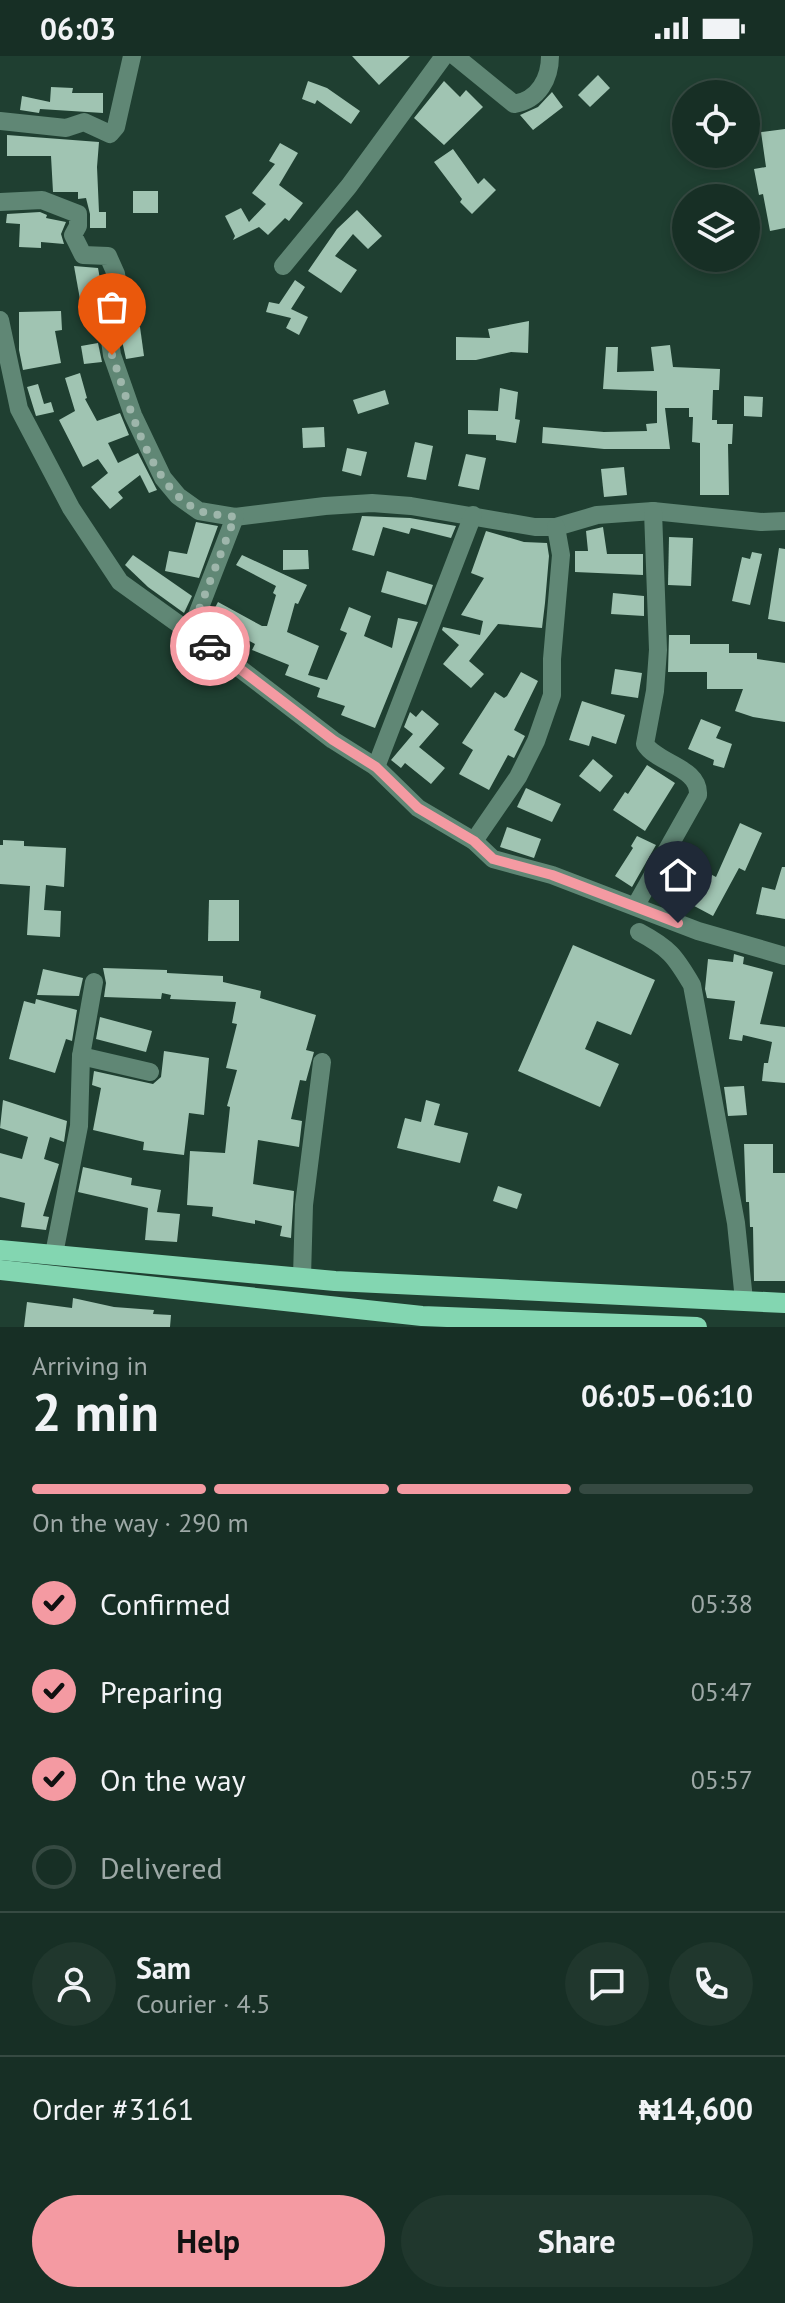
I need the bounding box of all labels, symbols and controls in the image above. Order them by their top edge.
text: 06:03 [40,9,116,48]
map controls [672,80,760,272]
button: locate [672,80,760,168]
button: layers [672,184,760,272]
pin [78,273,146,355]
icon: bag [90,285,134,329]
courier [170,606,250,686]
icon: car [188,624,232,668]
pin [644,841,712,923]
icon: home [656,853,700,897]
text: Arriving in [32,1349,148,1382]
text: 06:05–06:10 [581,1376,753,1415]
text: 2 min [32,1378,159,1445]
text: On the way · 290 m [32,1506,249,1539]
icon: check [32,1581,76,1625]
text: Confirmed [100,1584,231,1623]
text: 05:38 [691,1587,753,1620]
icon: check [32,1669,76,1713]
text: Preparing [100,1672,223,1711]
text: 05:47 [691,1675,753,1708]
icon: check [32,1757,76,1801]
text: On the way [100,1760,246,1799]
text: 05:57 [691,1763,753,1796]
text: Delivered [100,1848,223,1887]
button: person [32,1942,116,2026]
button: chat [565,1942,649,2026]
button: phone [669,1942,753,2026]
text: Sam [136,1948,191,1987]
text: Courier · 4.5 [136,1987,270,2020]
text: Order #3161 [32,2089,194,2128]
text: ₦14,600 [639,2089,753,2128]
button: Help [32,2195,385,2287]
button: Share [401,2195,753,2287]

